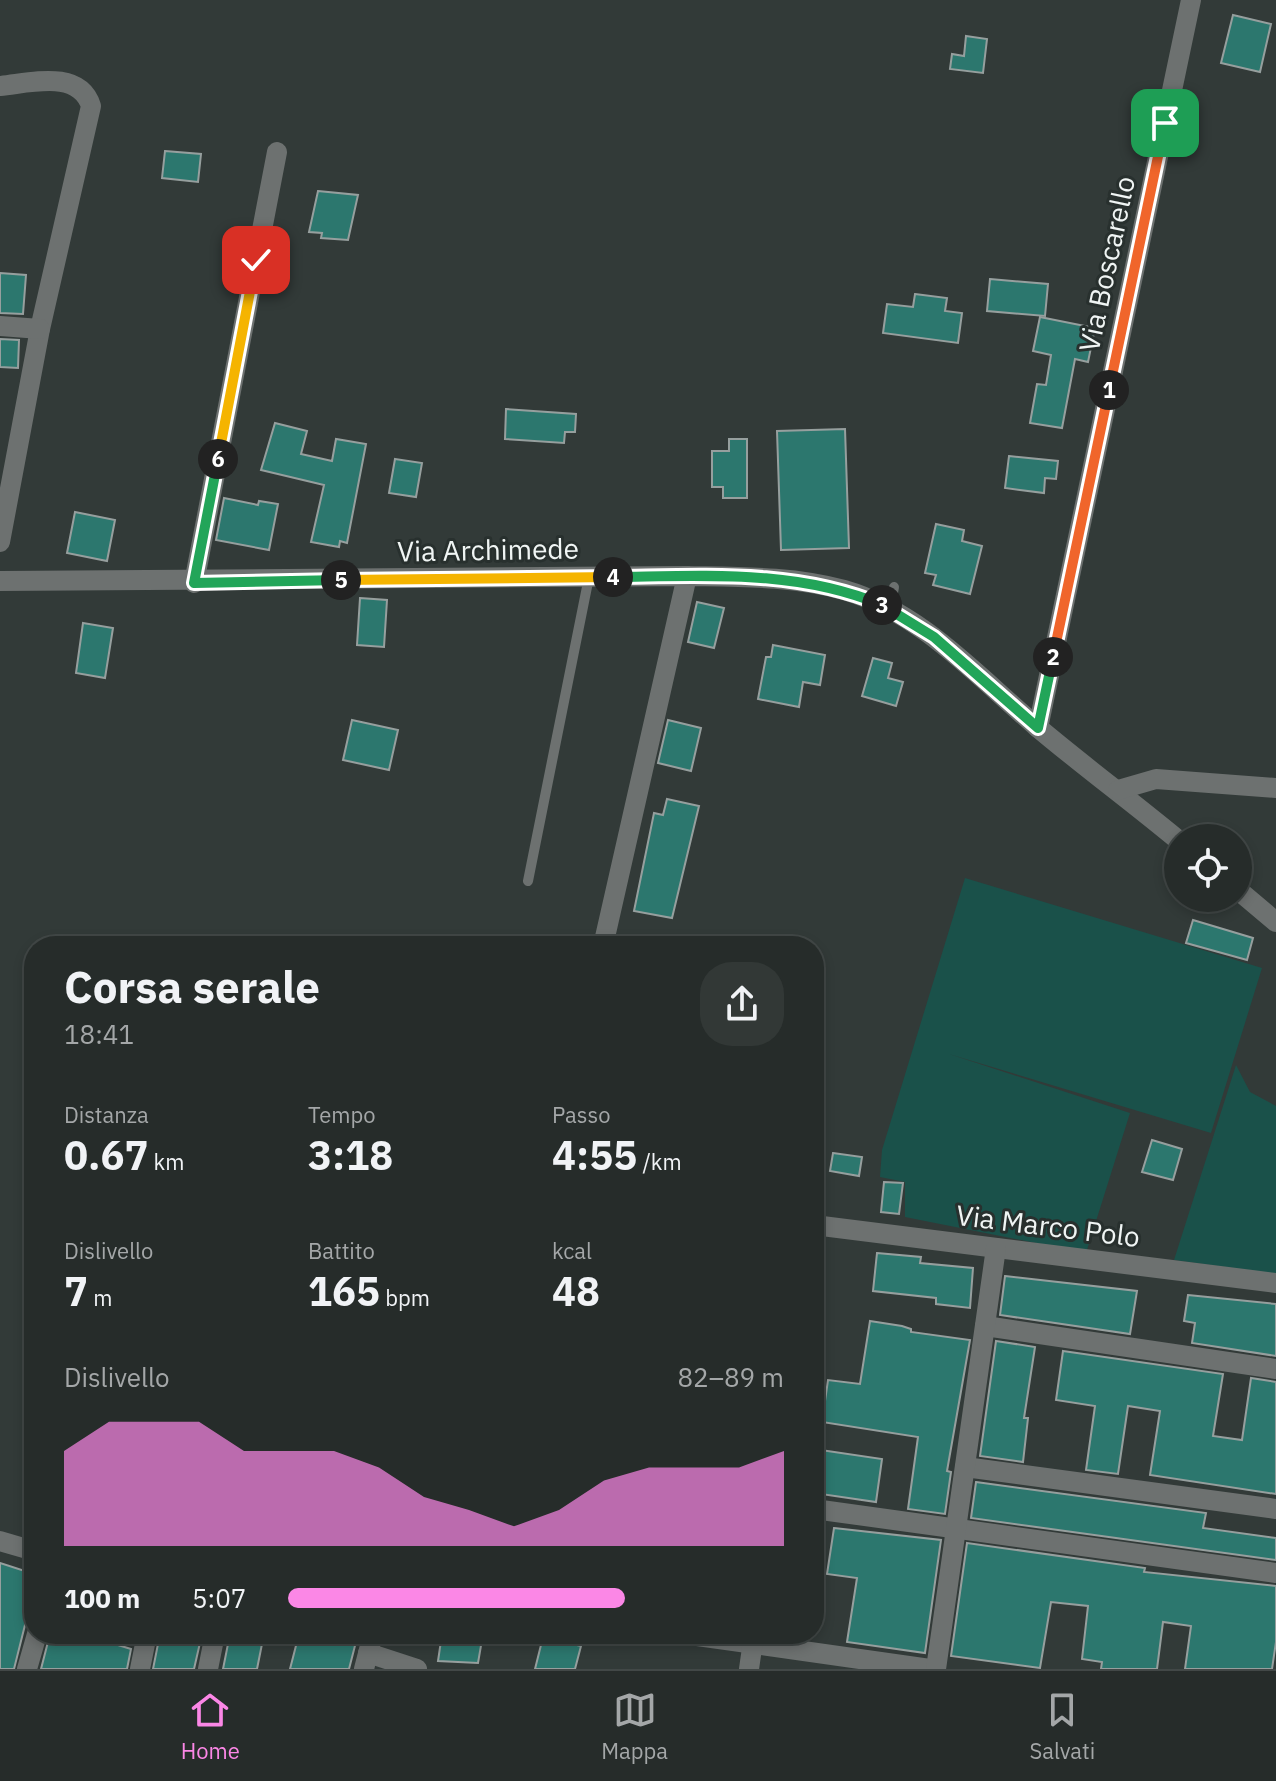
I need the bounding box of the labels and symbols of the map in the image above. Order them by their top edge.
pin [1131,89,1199,157]
street label: Via Boscarello [1070,173,1143,355]
pin [222,226,290,294]
pin: 1 [1089,370,1129,410]
pin: 6 [198,439,238,479]
street label: Via Archimede [397,529,579,570]
pin: 4 [593,557,633,597]
pin: 5 [321,560,361,600]
pin: 3 [862,585,902,625]
pin: 2 [1033,637,1073,677]
street label: Via Marco Polo [954,1196,1142,1255]

